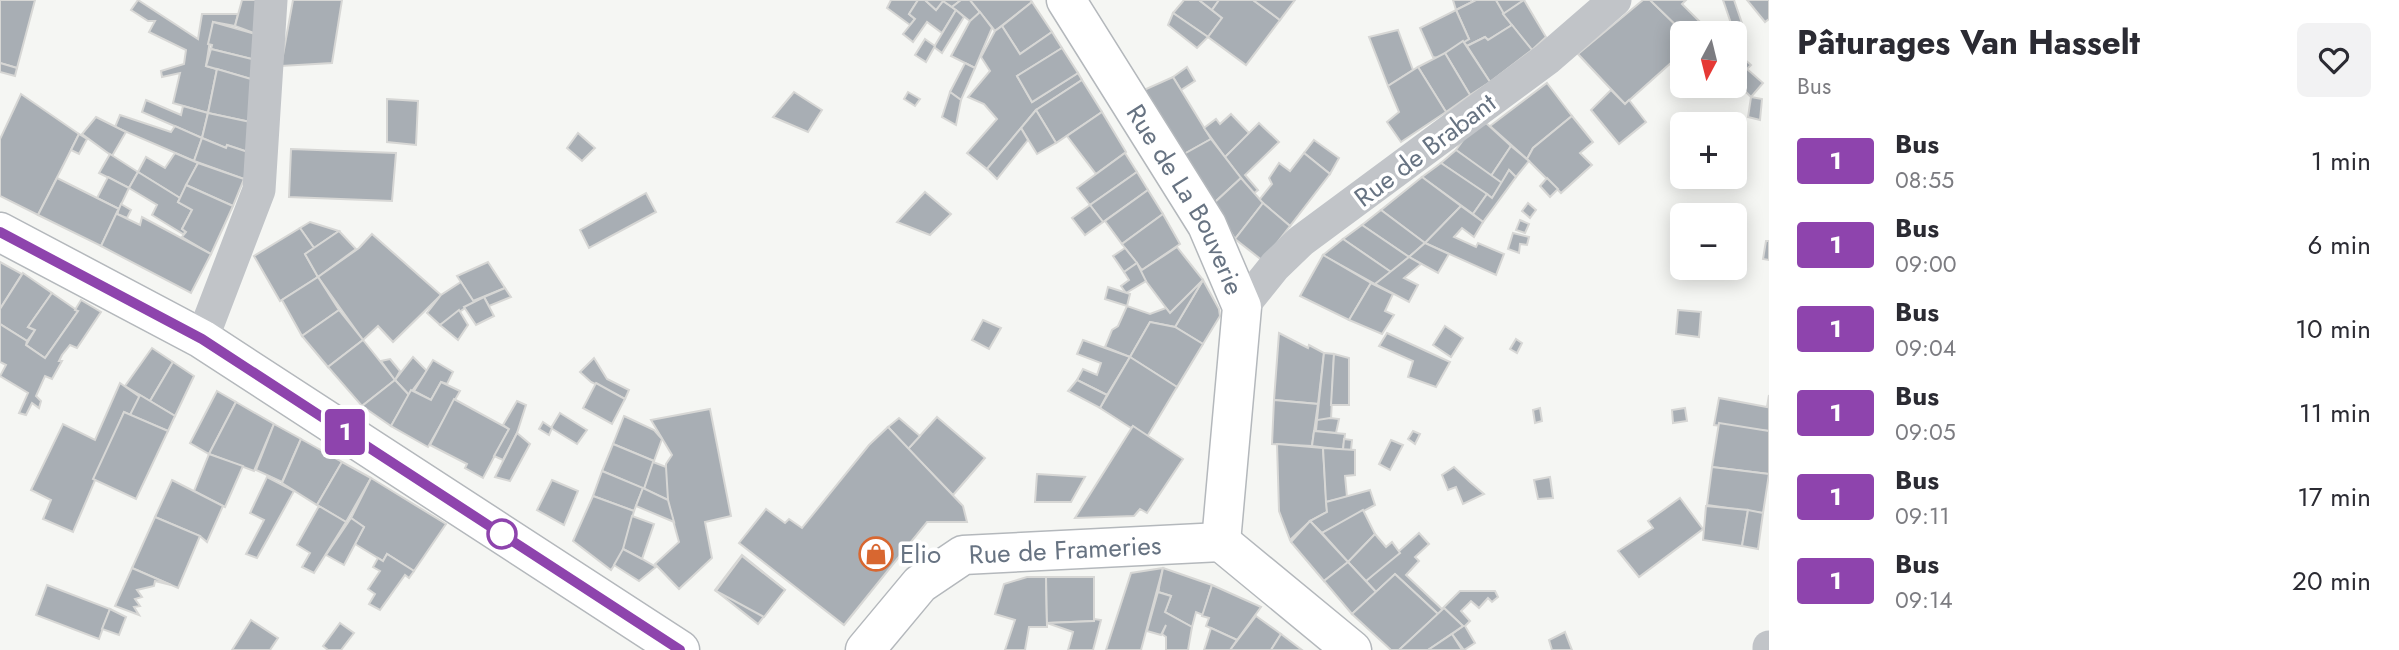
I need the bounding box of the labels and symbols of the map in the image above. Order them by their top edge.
north arrow [1670,21,1746,98]
street label: Rue de Brabant [1346,84,1504,216]
street label: Rue de La Bouverie [1117,97,1254,301]
line badge: 1 [322,409,368,455]
unlabelled marker [487,519,517,549]
street label: Rue de Frameries [968,526,1162,574]
shop icon: Elio [857,535,895,573]
place label: Elio [900,535,941,573]

